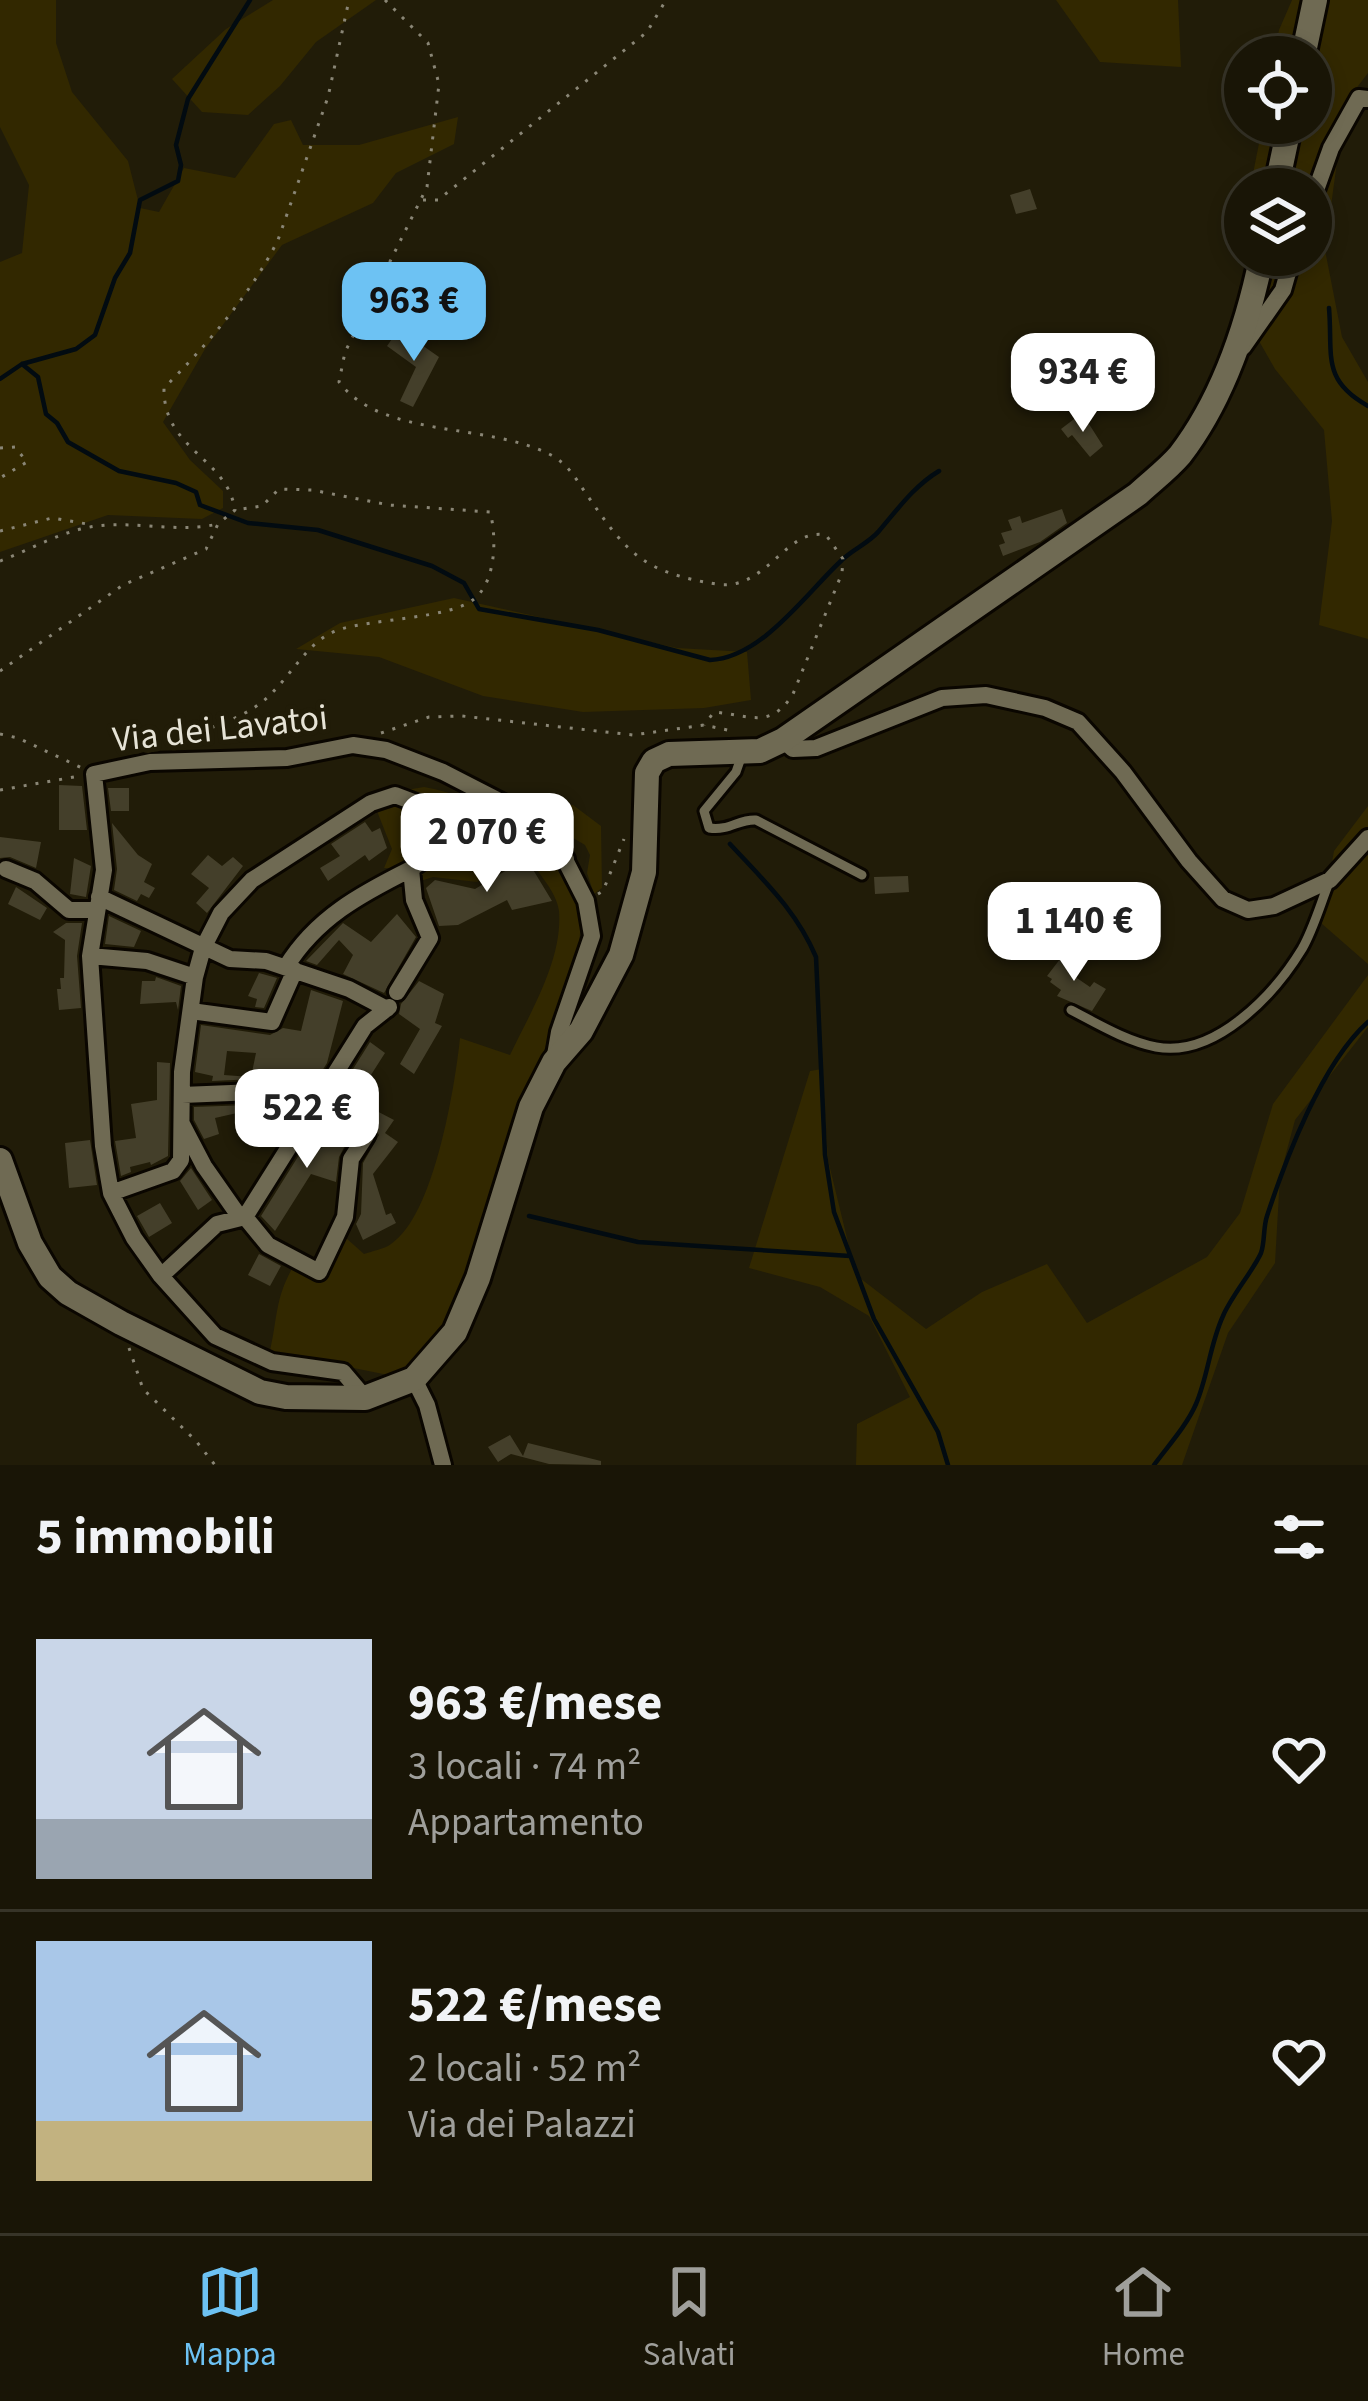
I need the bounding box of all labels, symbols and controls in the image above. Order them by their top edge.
map controls [1224,36,1332,276]
button: locate [1224,36,1332,144]
button: layers [1224,168,1332,276]
pin: 963 € [330,262,498,364]
text: 963 € [369,273,459,329]
pin: 934 € [999,333,1167,435]
text: 934 € [1038,344,1128,400]
street label: Via dei Lavatoi [110,692,330,765]
pin: 2 070 € [376,793,598,895]
text: 2 070 € [428,804,546,860]
pin: 1 140 € [963,882,1185,984]
text: 1 140 € [1015,893,1133,949]
pin: 522 € [223,1069,391,1171]
text: 522 € [262,1080,352,1136]
text: 5 immobili [36,1501,275,1573]
icon: filters [1266,1504,1332,1570]
text: 963 €/mese [408,1667,662,1739]
icon: home [132,1687,276,1831]
icon: heart [1266,1726,1332,1792]
text: 3 locali · 74 m² [408,1739,641,1795]
text: Appartamento [408,1795,644,1851]
text: 522 €/mese [408,1969,662,2041]
icon: home [132,1989,276,2133]
icon: heart [1266,2028,1332,2094]
text: 2 locali · 52 m² [408,2041,641,2097]
text: Via dei Palazzi [408,2097,636,2153]
tab: Mappa [183,2259,277,2378]
tab: Salvati [643,2259,736,2378]
tab: Home [1102,2259,1185,2378]

